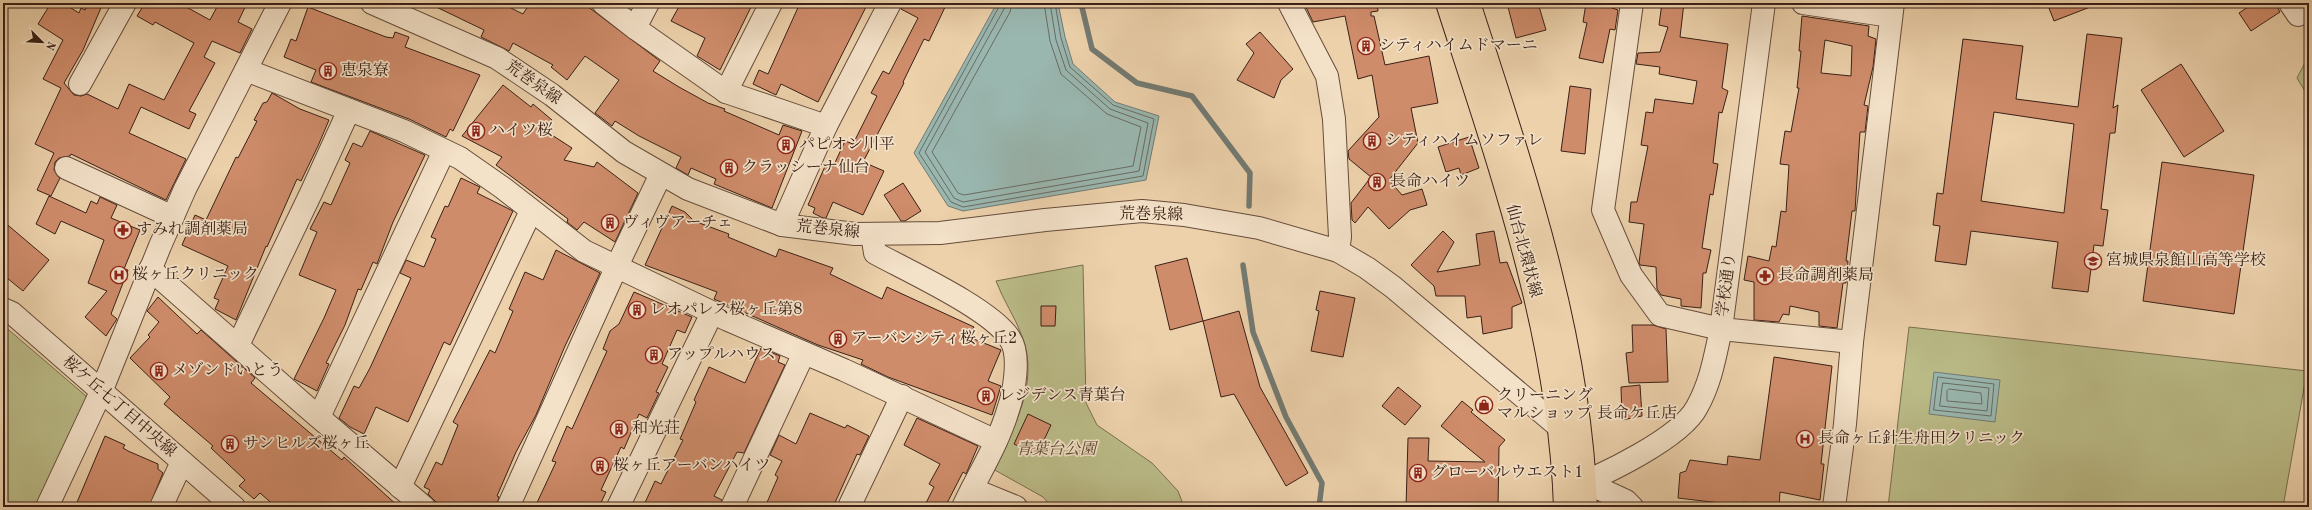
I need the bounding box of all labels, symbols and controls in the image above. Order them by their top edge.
north arrow [22,22,62,62]
building icon: シティハイムドマーニ [1356,36,1376,56]
place label: シティハイムドマーニ [1379,37,1538,54]
text: N [43,39,56,52]
street label: 荒巻泉線 [502,56,565,108]
building icon: 恵泉寮 [318,61,338,81]
place label: 恵泉寮 [341,61,389,79]
building icon: ハイツ桜 [466,121,486,141]
place label: ハイツ桜 [489,121,553,139]
building icon: シティハイムソファレ [1362,131,1382,151]
place label: シティハイムソファレ [1385,132,1543,149]
building icon: パピオン川平 [776,135,796,155]
place label: パピオン川平 [799,135,895,153]
building icon: クラッシーナ仙台 [719,158,739,178]
place label: クラッシーナ仙台 [742,158,870,176]
building icon: 長命ハイツ [1367,172,1387,192]
place label: 長命ハイツ [1390,172,1470,190]
street label: 仙台北環状線 [1503,202,1545,299]
street label: 荒巻泉線 [1119,204,1183,224]
building icon: ヴィヴアーチェ [600,213,620,233]
place label: ヴィヴアーチェ [623,214,733,231]
street label: 荒巻泉線 [795,217,861,241]
pharmacy icon: すみれ調剤薬局 [113,220,133,240]
place label: すみれ調剤薬局 [136,220,248,238]
school or university icon: 宮城県泉館山高等学校 [2083,251,2103,271]
place label: 宮城県泉館山高等学校 [2106,251,2266,269]
street label: 学校通り [1713,252,1739,318]
hospital icon: 桜ヶ丘クリニック [109,265,129,285]
place label: 桜ヶ丘クリニック [132,265,259,283]
pharmacy icon: 長命調剤薬局 [1755,266,1775,286]
place label: 長命調剤薬局 [1778,266,1874,284]
building icon: レオパレス桜ヶ丘第8 [627,300,647,320]
place label: レオパレス桜ヶ丘第8 [650,300,802,318]
building icon: アーバンシティ桜ヶ丘2 [828,329,848,349]
place label: アーバンシティ桜ヶ丘2 [851,329,1017,347]
building icon: アップルハウス [644,345,664,365]
place label: アップルハウス [667,346,776,363]
street label: 桜ケ丘七丁目中央線 [59,352,180,460]
building icon: メゾンドいとう [149,361,169,381]
place label: メゾンドいとう [172,361,284,379]
building icon: レジデンス青葉台 [976,386,996,406]
place label: レジデンス青葉台 [999,386,1126,404]
place label: クリーニング マルショップ 長命ケ丘店 [1497,387,1677,422]
shop icon: クリーニング マルショップ 長命ケ丘店 [1474,395,1494,415]
building icon: 和光荘 [609,419,629,439]
place label: 和光荘 [632,419,680,437]
hospital icon: 長命ヶ丘針生舟田クリニック [1795,429,1815,449]
place label: 長命ヶ丘針生舟田クリニック [1818,429,2025,447]
building icon: サンヒルズ桜ヶ丘 [220,434,240,454]
place label: サンヒルズ桜ヶ丘 [243,434,370,452]
park label: 青葉台公園 [1016,440,1099,458]
building icon: 桜ヶ丘アーバンハイツ [590,456,610,476]
place label: 桜ヶ丘アーバンハイツ [613,456,771,474]
building icon: グローバルウエスト1 [1408,463,1428,483]
place label: グローバルウエスト1 [1431,464,1583,481]

